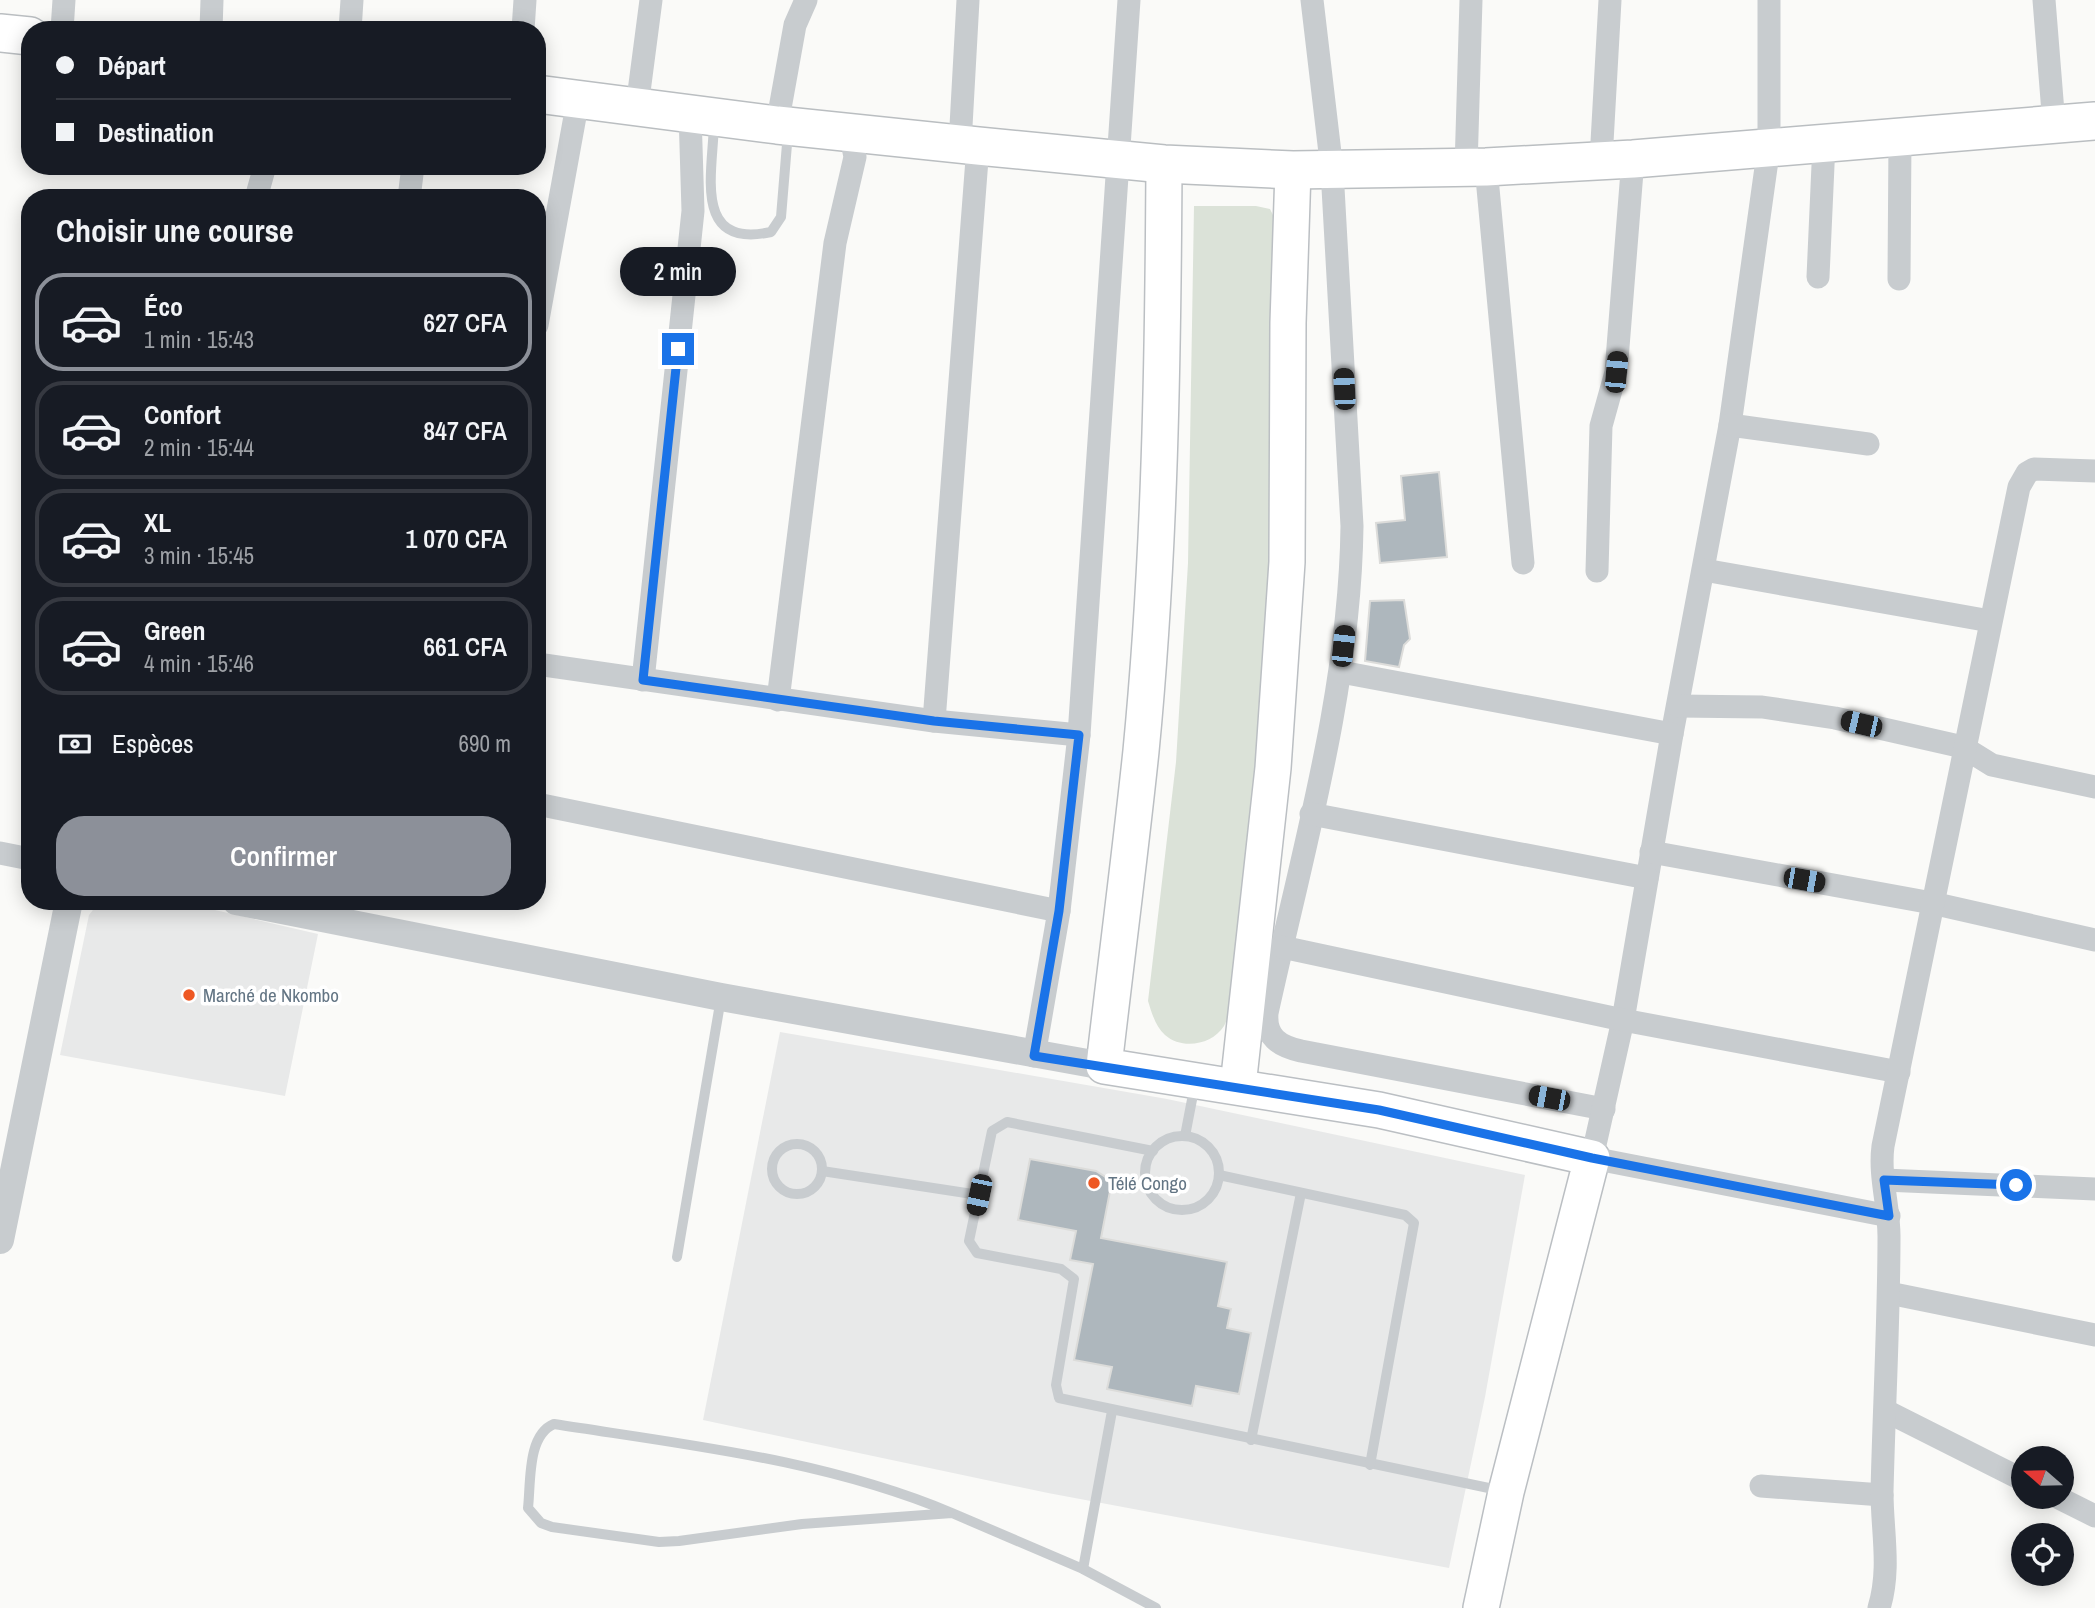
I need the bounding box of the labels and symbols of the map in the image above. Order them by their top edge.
callout: 2 min [620,247,736,296]
route end [662,333,694,365]
car [1604,350,1629,394]
car [1333,367,1356,411]
car [1331,624,1356,668]
car [1839,709,1884,739]
car [1782,866,1827,894]
place label: Marché de Nkombo [203,982,339,1008]
marker: Marché de Nkombo [181,987,197,1003]
car [1527,1084,1572,1112]
route start [2000,1169,2032,1201]
place label: Télé Congo [1108,1170,1187,1196]
car [965,1172,994,1218]
marker: Télé Congo [1086,1175,1102,1191]
north arrow [2011,1446,2074,1508]

